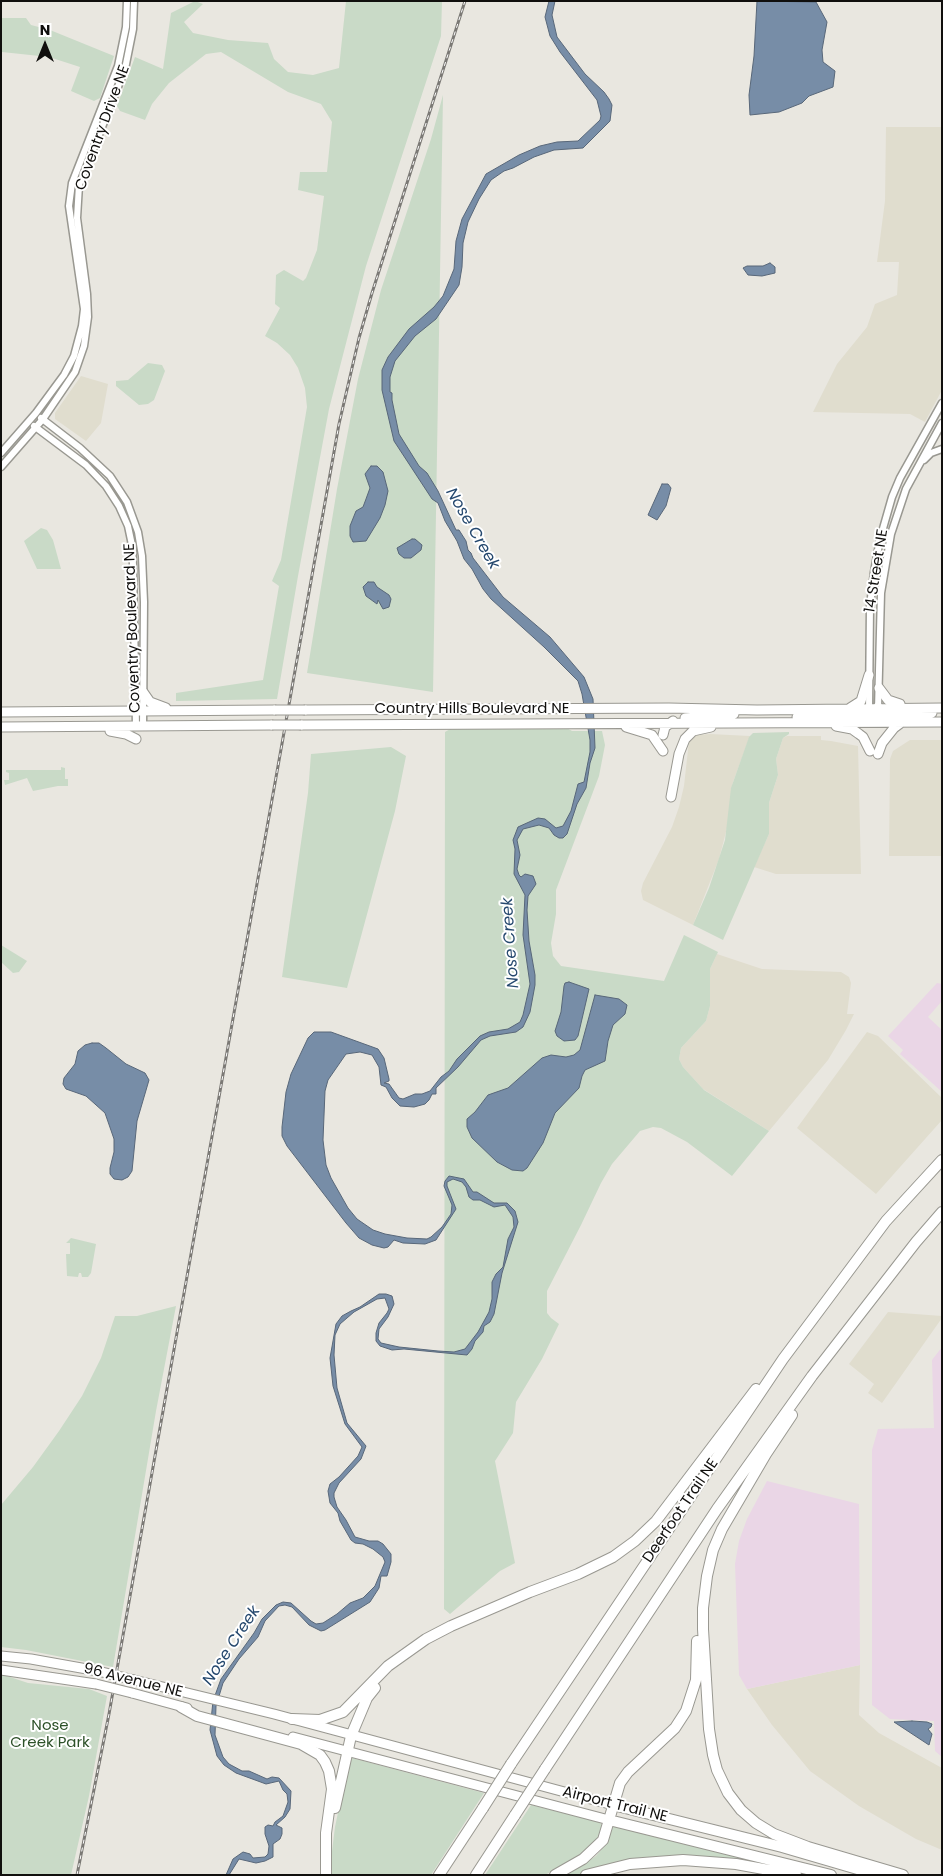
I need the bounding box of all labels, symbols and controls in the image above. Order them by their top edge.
north arrow [20,20,70,70]
text: N [40,20,50,40]
street label: Coventry Drive NE [72,63,134,193]
water label: Nose Creek [441,485,503,573]
street label: 14 Street NE [862,528,892,614]
street label: Coventry Boulevard NE [121,543,145,713]
street label: Country Hills Boulevard NE [374,700,570,718]
water label: Nose Creek [498,897,524,989]
street label: Deerfoot Trail NE [639,1455,723,1567]
water label: Nose Creek [199,1603,265,1689]
street label: 96 Avenue NE [82,1660,184,1702]
park label: Nose Creek Park [10,1717,90,1752]
street label: Airport Trail NE [561,1783,669,1827]

